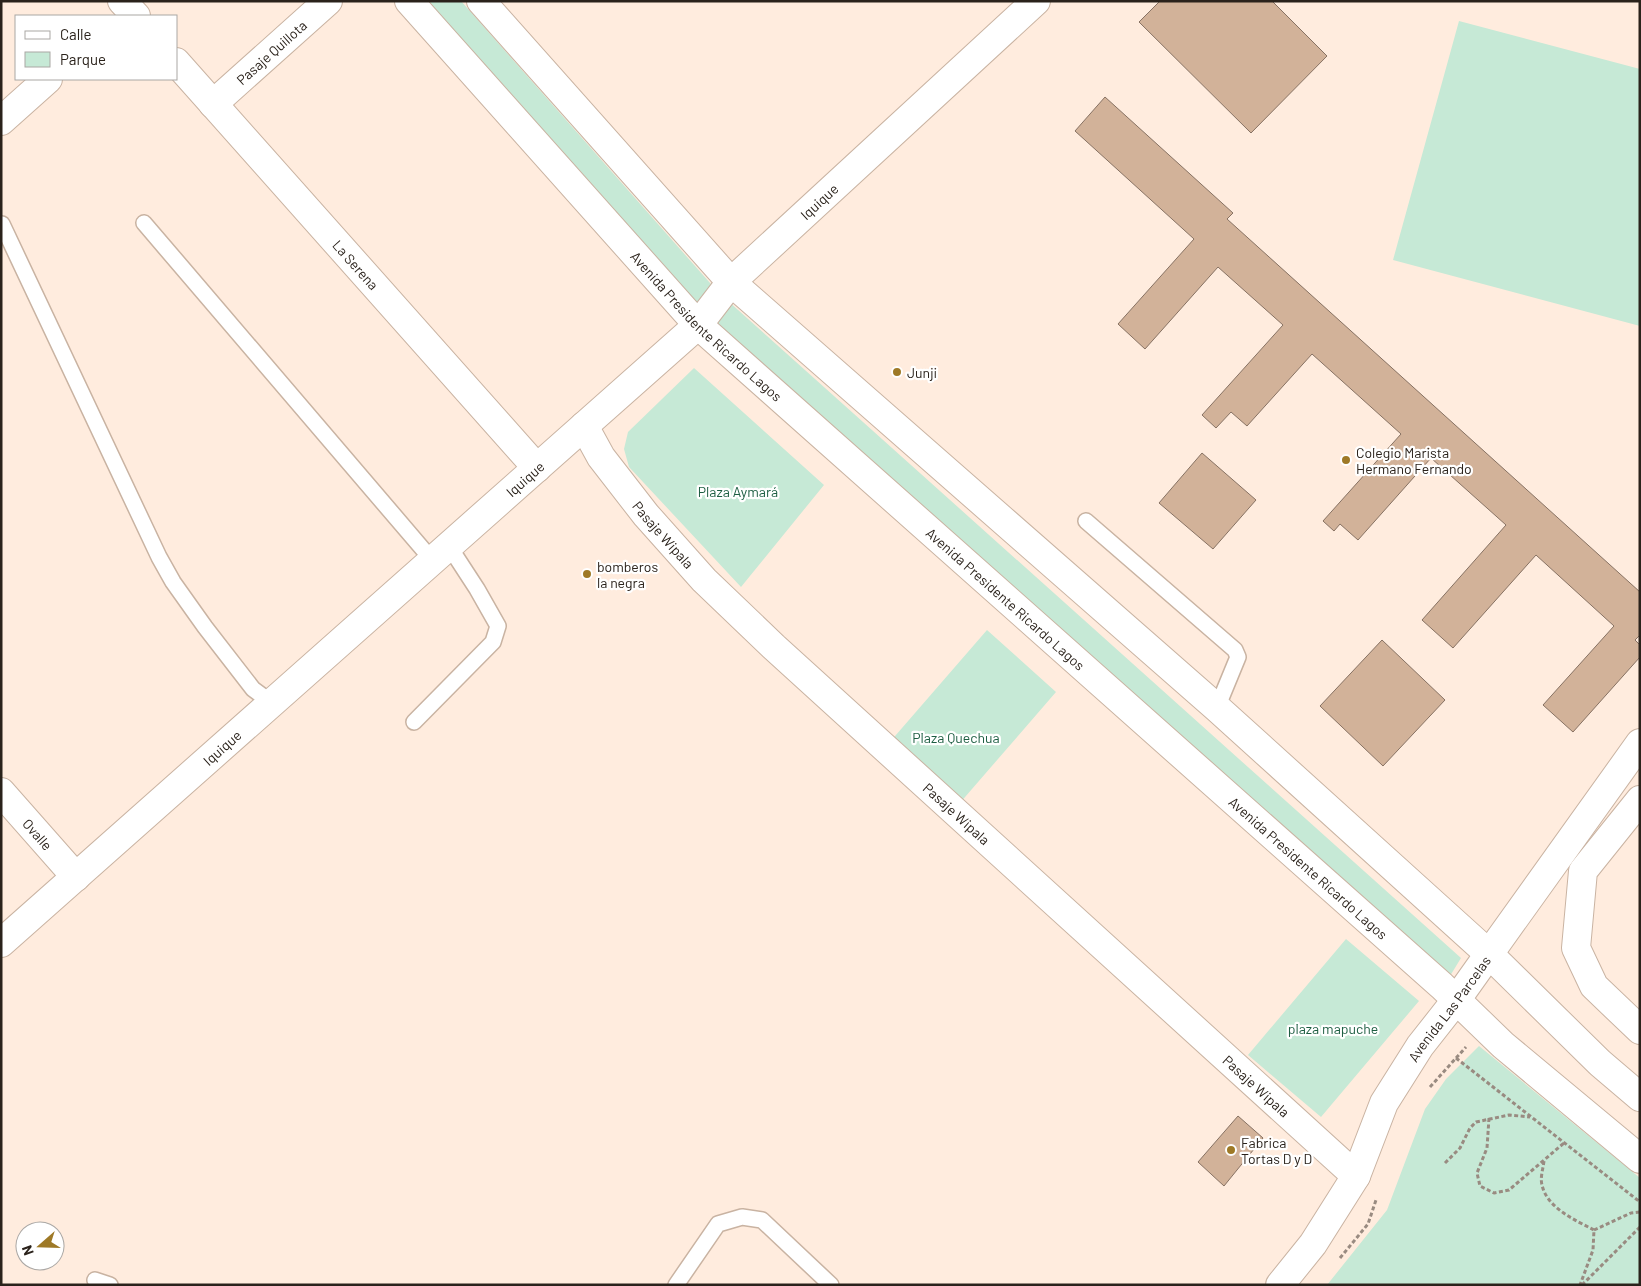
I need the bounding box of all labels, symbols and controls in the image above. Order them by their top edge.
legend [15,15,178,80]
street label: Pasaje Quillota [232,16,310,88]
text: Calle [60,25,92,43]
text: Parque [60,50,106,68]
street label: Iquique [796,180,841,223]
street label: La Serena [330,236,383,293]
street label: Avenida Presidente Ricardo Lagos [628,247,786,405]
place label: Junji [907,364,937,381]
marker: Junji [891,366,903,378]
place label: Colegio Marista Hermano Fernando [1356,444,1472,477]
marker: Colegio Marista Hermano Fernando [1340,454,1352,466]
street label: Iquique [502,457,547,500]
park label: Plaza Aymará [698,483,778,500]
street label: Pasaje Wipala [630,497,698,572]
street label: Avenida Presidente Ricardo Lagos [923,524,1089,674]
place label: bomberos la negra [597,558,658,591]
marker: bomberos la negra [581,568,593,580]
street label: Iquique [199,726,244,769]
park label: Plaza Quechua [912,729,1000,746]
street label: Pasaje Wipala [920,779,994,848]
street label: Avenida Presidente Ricardo Lagos [1226,793,1392,943]
street label: Ovalle [20,815,56,853]
street label: Avenida Las Parcelas [1404,952,1494,1065]
park label: plaza mapuche [1288,1020,1378,1037]
street label: Pasaje Wipala [1220,1051,1294,1120]
place label: Fabrica Tortas D y D [1241,1134,1312,1167]
marker: Fabrica Tortas D y D [1225,1144,1237,1156]
north arrow [15,1221,65,1271]
text: N [18,1243,37,1258]

